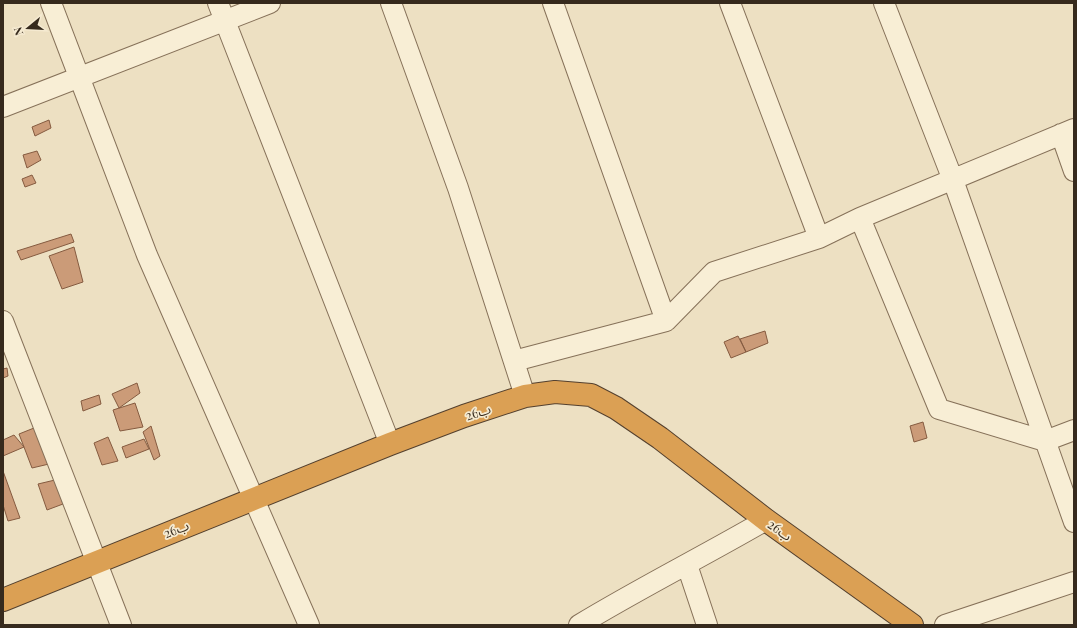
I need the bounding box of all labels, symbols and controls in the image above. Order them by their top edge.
north arrow [8,8,48,48]
text: N [10,25,26,37]
street label: 26ب [463,399,493,424]
street label: 26ب [765,515,796,544]
street label: 26ب [161,516,191,542]

